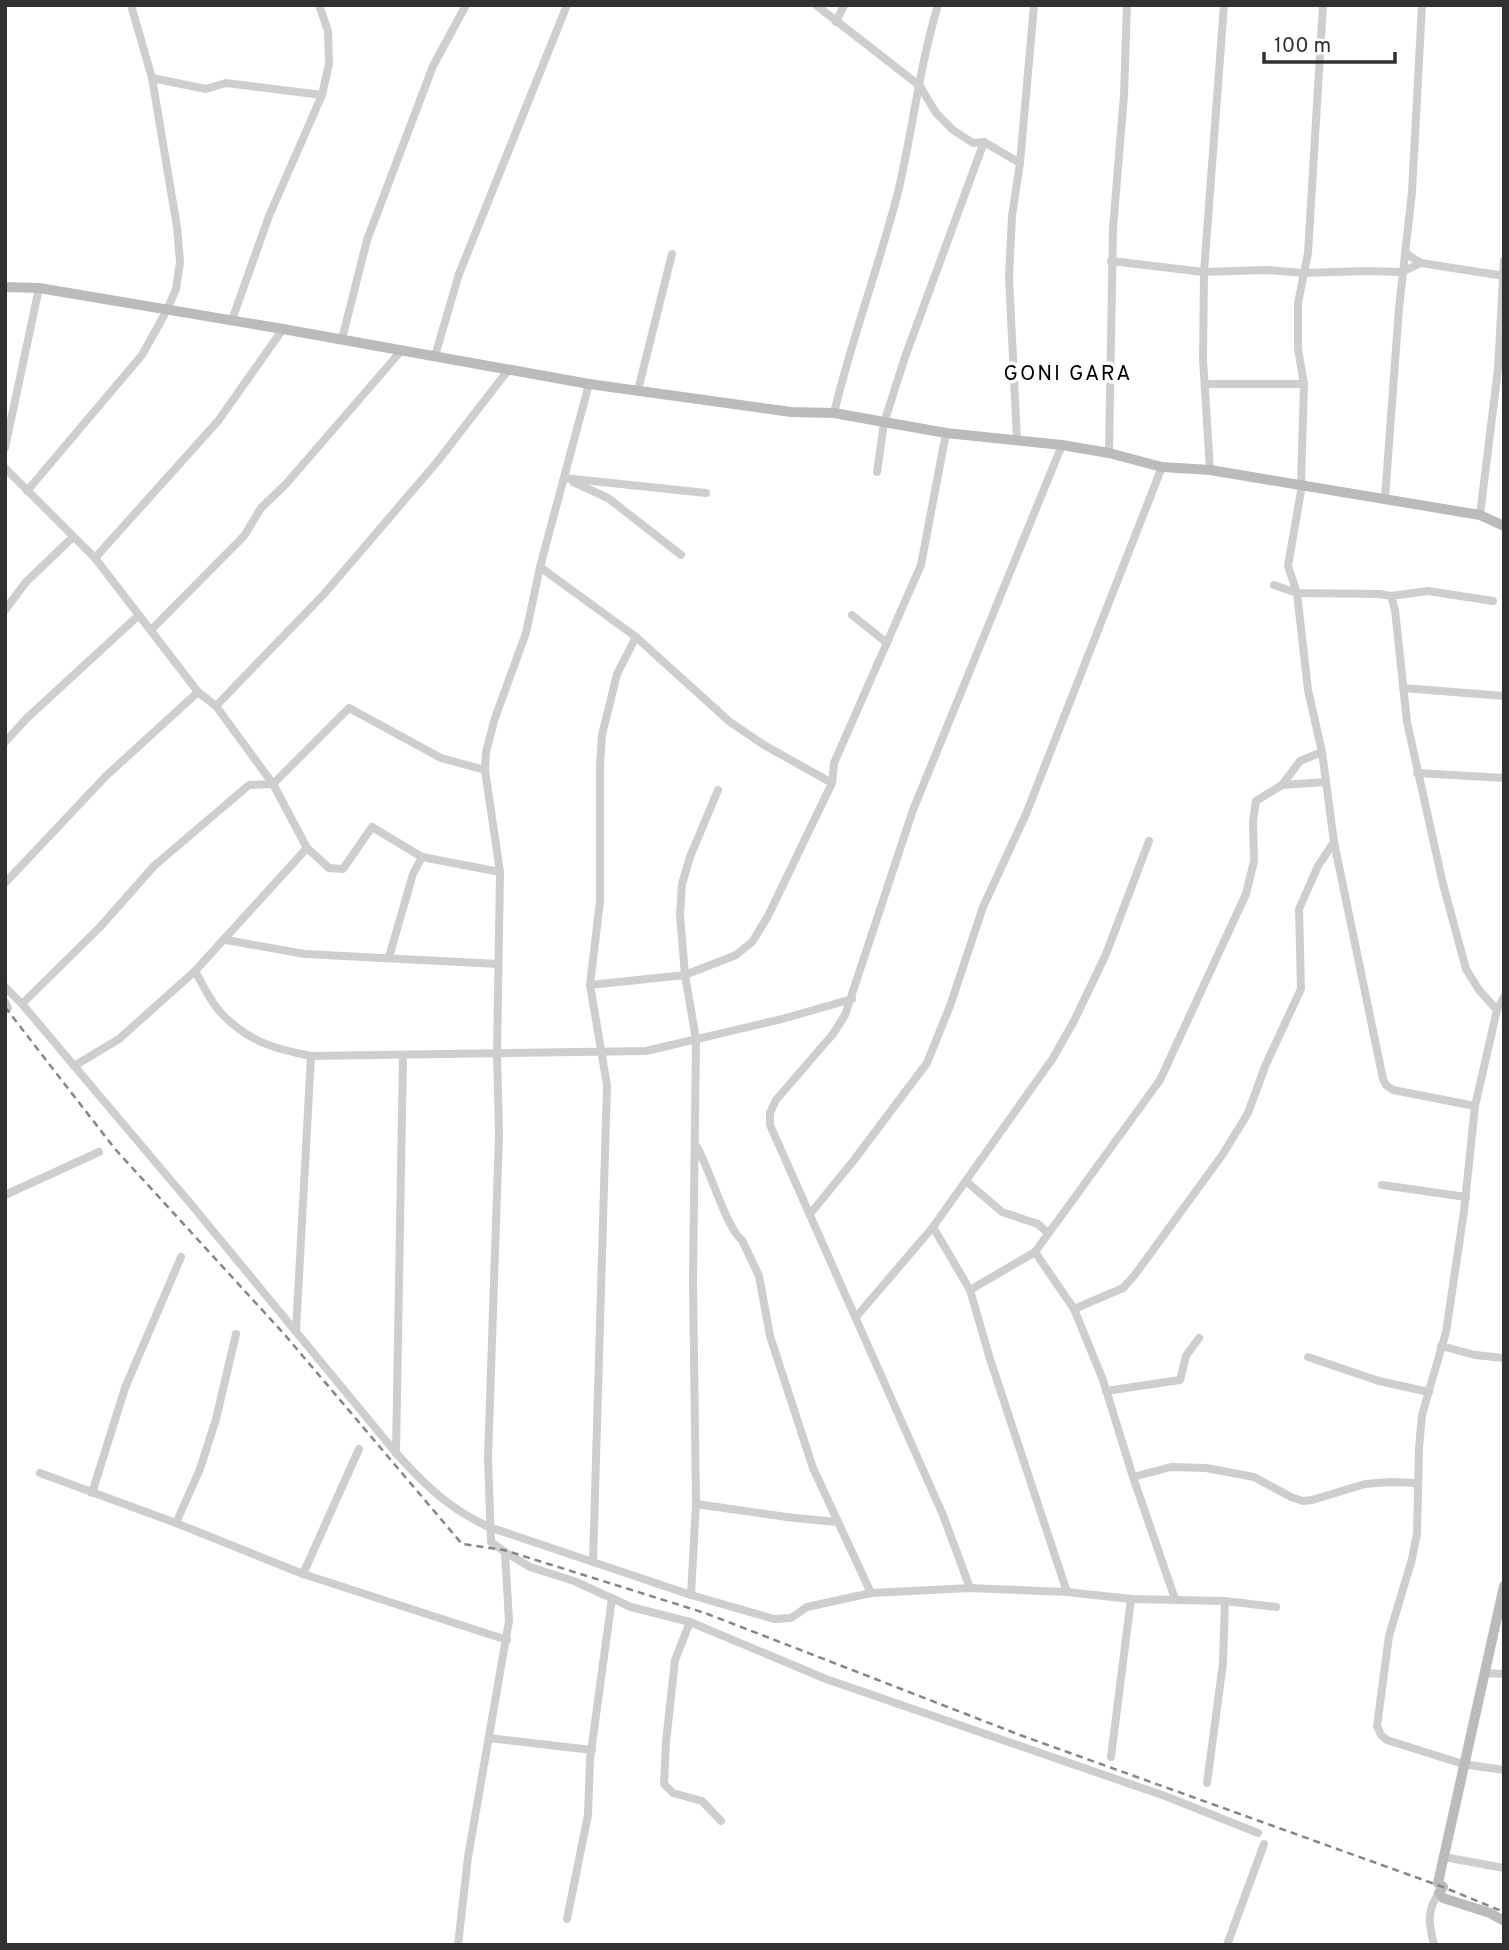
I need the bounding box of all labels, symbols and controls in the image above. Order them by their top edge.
scale bar [1264,21,1395,65]
text: 100 m [1274,33,1331,60]
district label: GONI GARA [1004,361,1132,388]

